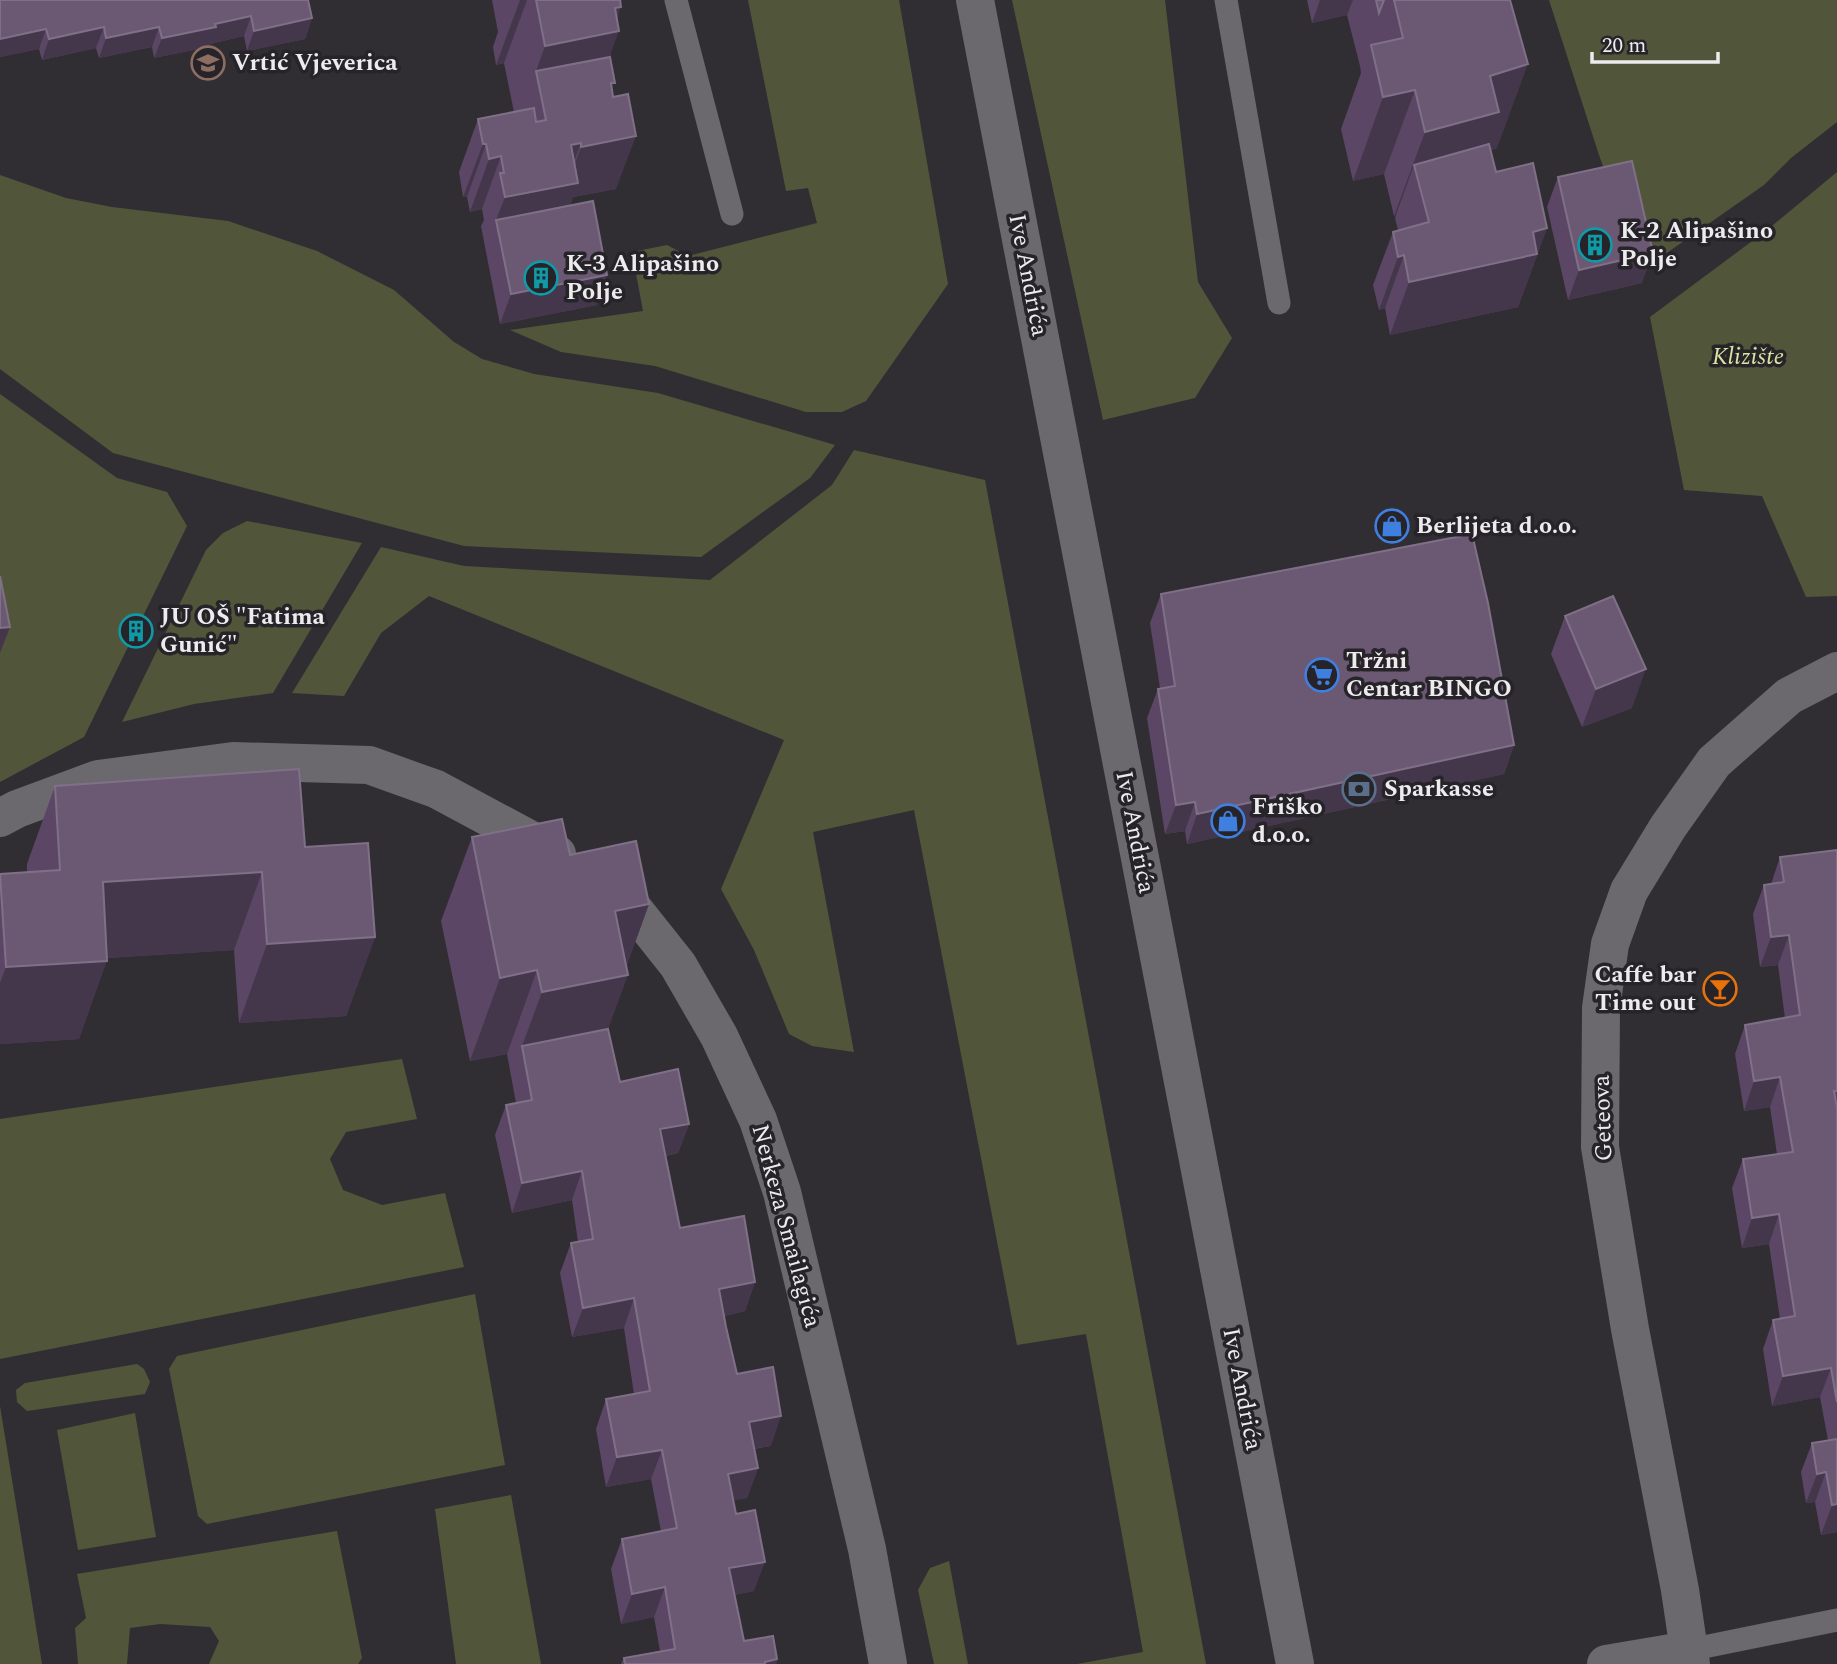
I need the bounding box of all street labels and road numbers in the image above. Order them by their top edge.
street label: Ive Andrića [998,211,1058,340]
street label: Ive Andrića [1105,768,1165,897]
street label: Geteova [1583,1074,1622,1162]
street label: Nerkeza Smailagića [742,1120,831,1332]
street label: Ive Andrića [1212,1325,1272,1454]

